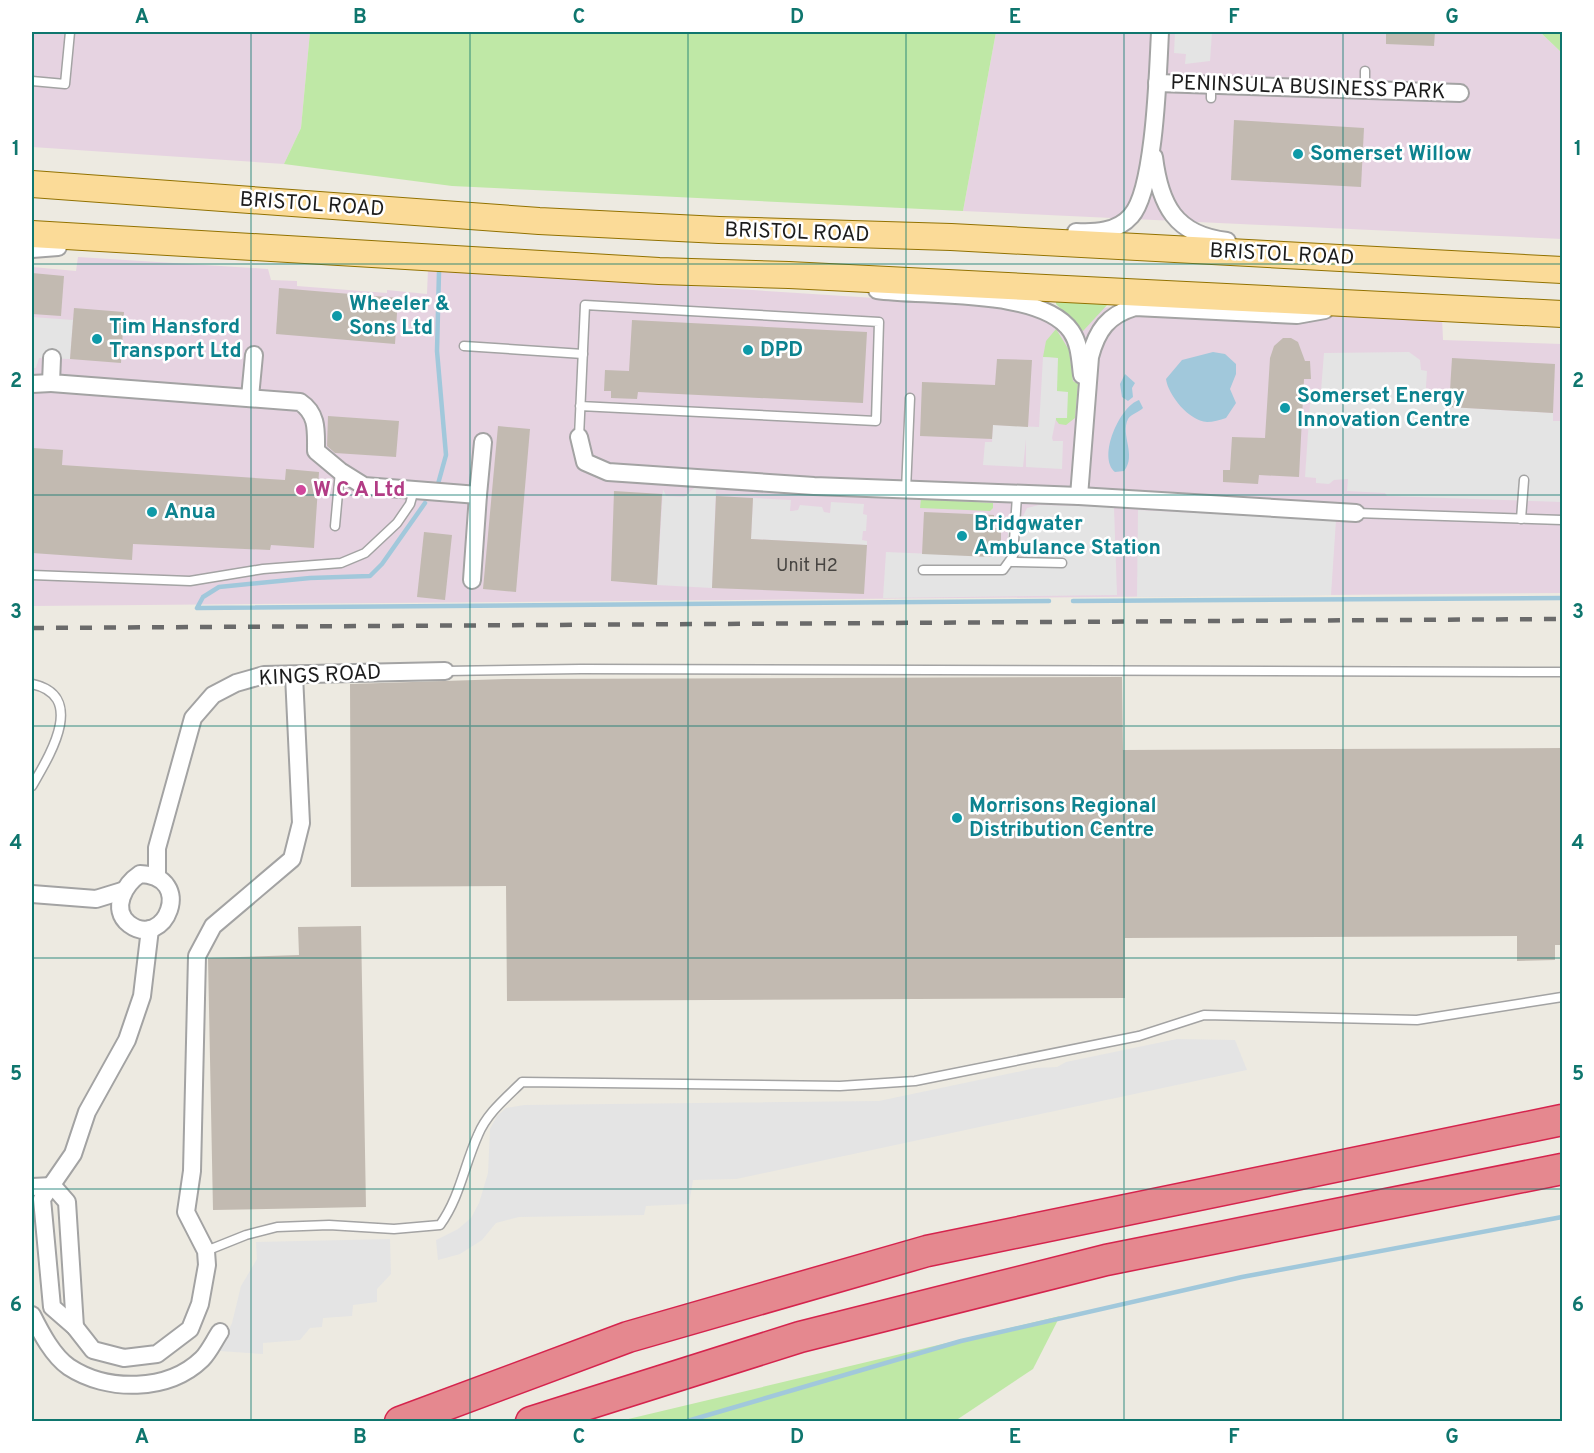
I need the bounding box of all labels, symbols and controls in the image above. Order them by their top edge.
text: A [135,5,149,31]
text: B [353,5,367,31]
text: C [573,5,585,31]
text: D [790,5,804,31]
text: E [1009,5,1021,31]
text: F [1228,5,1240,31]
text: G [1445,5,1459,31]
street label: PENINSULA BUSINESS PARK [1170,70,1446,106]
text: 1 [12,137,20,163]
text: 1 [1574,137,1582,163]
place label: Somerset Willow [1310,141,1472,168]
marker: Somerset Willow [1291,147,1305,161]
street label: BRISTOL ROAD [239,186,385,224]
street label: BRISTOL ROAD [724,217,870,249]
street label: BRISTOL ROAD [1209,238,1355,272]
place label: Wheeler & Sons Ltd [349,291,450,342]
marker: Wheeler & Sons Ltd [330,309,344,323]
place label: Tim Hansford Transport Ltd [109,314,242,365]
marker: Tim Hansford Transport Ltd [90,332,104,346]
place label: DPD [760,337,803,364]
marker: DPD [741,343,755,357]
text: 2 [10,369,22,395]
text: 2 [1572,369,1584,395]
place label: Somerset Energy Innovation Centre [1297,383,1470,434]
marker: Somerset Energy Innovation Centre [1278,401,1292,415]
place label: W C A Ltd [313,477,405,504]
marker: W C A Ltd [294,483,308,497]
place label: Anua [164,499,216,526]
marker: Anua [145,505,159,519]
place label: Bridgwater Ambulance Station [974,511,1161,562]
marker: Bridgwater Ambulance Station [955,529,969,543]
house number: Unit H2 [776,555,838,578]
text: 3 [10,600,22,626]
text: 3 [1572,600,1584,626]
street label: KINGS ROAD [258,659,382,693]
place label: Morrisons Regional Distribution Centre [969,793,1157,844]
marker: Morrisons Regional Distribution Centre [950,811,964,825]
text: 4 [10,831,22,857]
text: 4 [1572,831,1584,857]
text: 5 [10,1062,22,1088]
text: 5 [1572,1062,1584,1088]
text: 6 [10,1293,22,1319]
text: 6 [1572,1293,1584,1319]
text: A [135,1425,149,1451]
text: B [353,1425,367,1451]
text: C [573,1425,585,1451]
text: D [790,1425,804,1451]
text: E [1009,1425,1021,1451]
text: F [1228,1425,1240,1451]
text: G [1445,1425,1459,1451]

